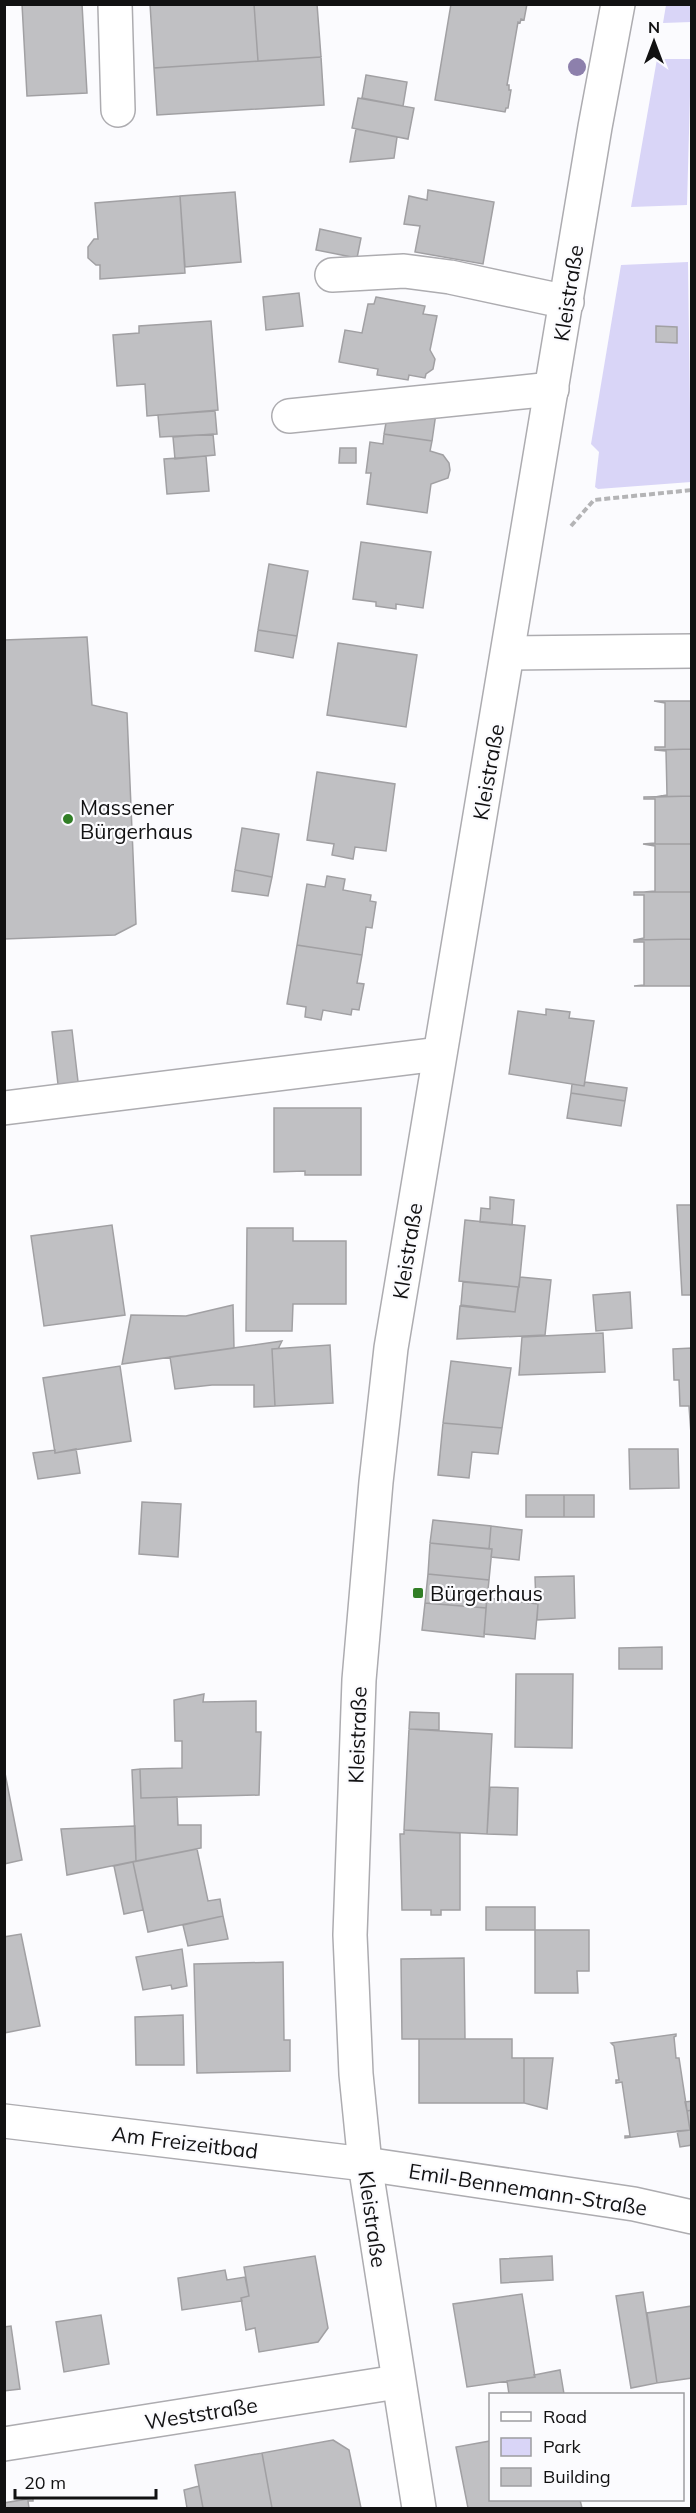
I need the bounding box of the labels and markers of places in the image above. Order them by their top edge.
place label: Massener Bürgerhaus [80,794,193,844]
marker: Massener Bürgerhaus [61,812,75,826]
place label: Bürgerhaus [430,1580,543,1606]
marker: Bürgerhaus [411,1586,425,1600]

